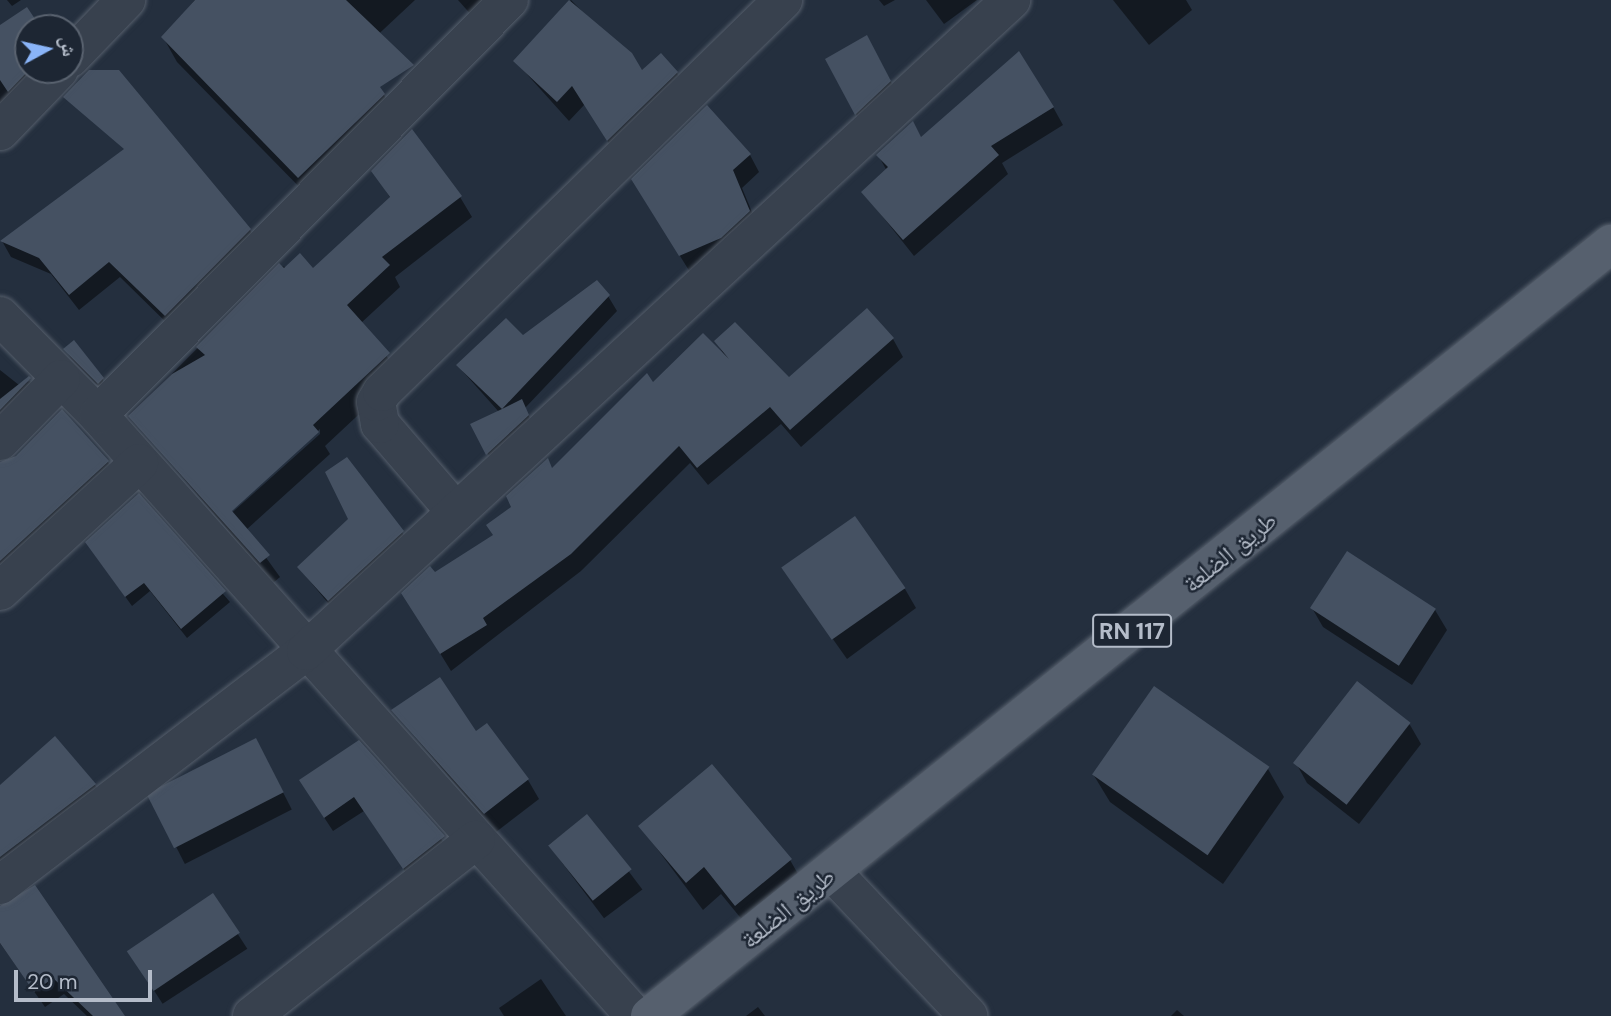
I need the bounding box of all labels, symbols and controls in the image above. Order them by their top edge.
north arrow [14,14,84,84]
text: ش [55,35,82,58]
street label: طريق الضلعة [1178,506,1282,598]
road number: RN 117 [1092,611,1172,650]
street label: طريق الضلعة [736,862,840,954]
scale bar [18,956,156,1000]
text: 20 m [27,968,78,996]

